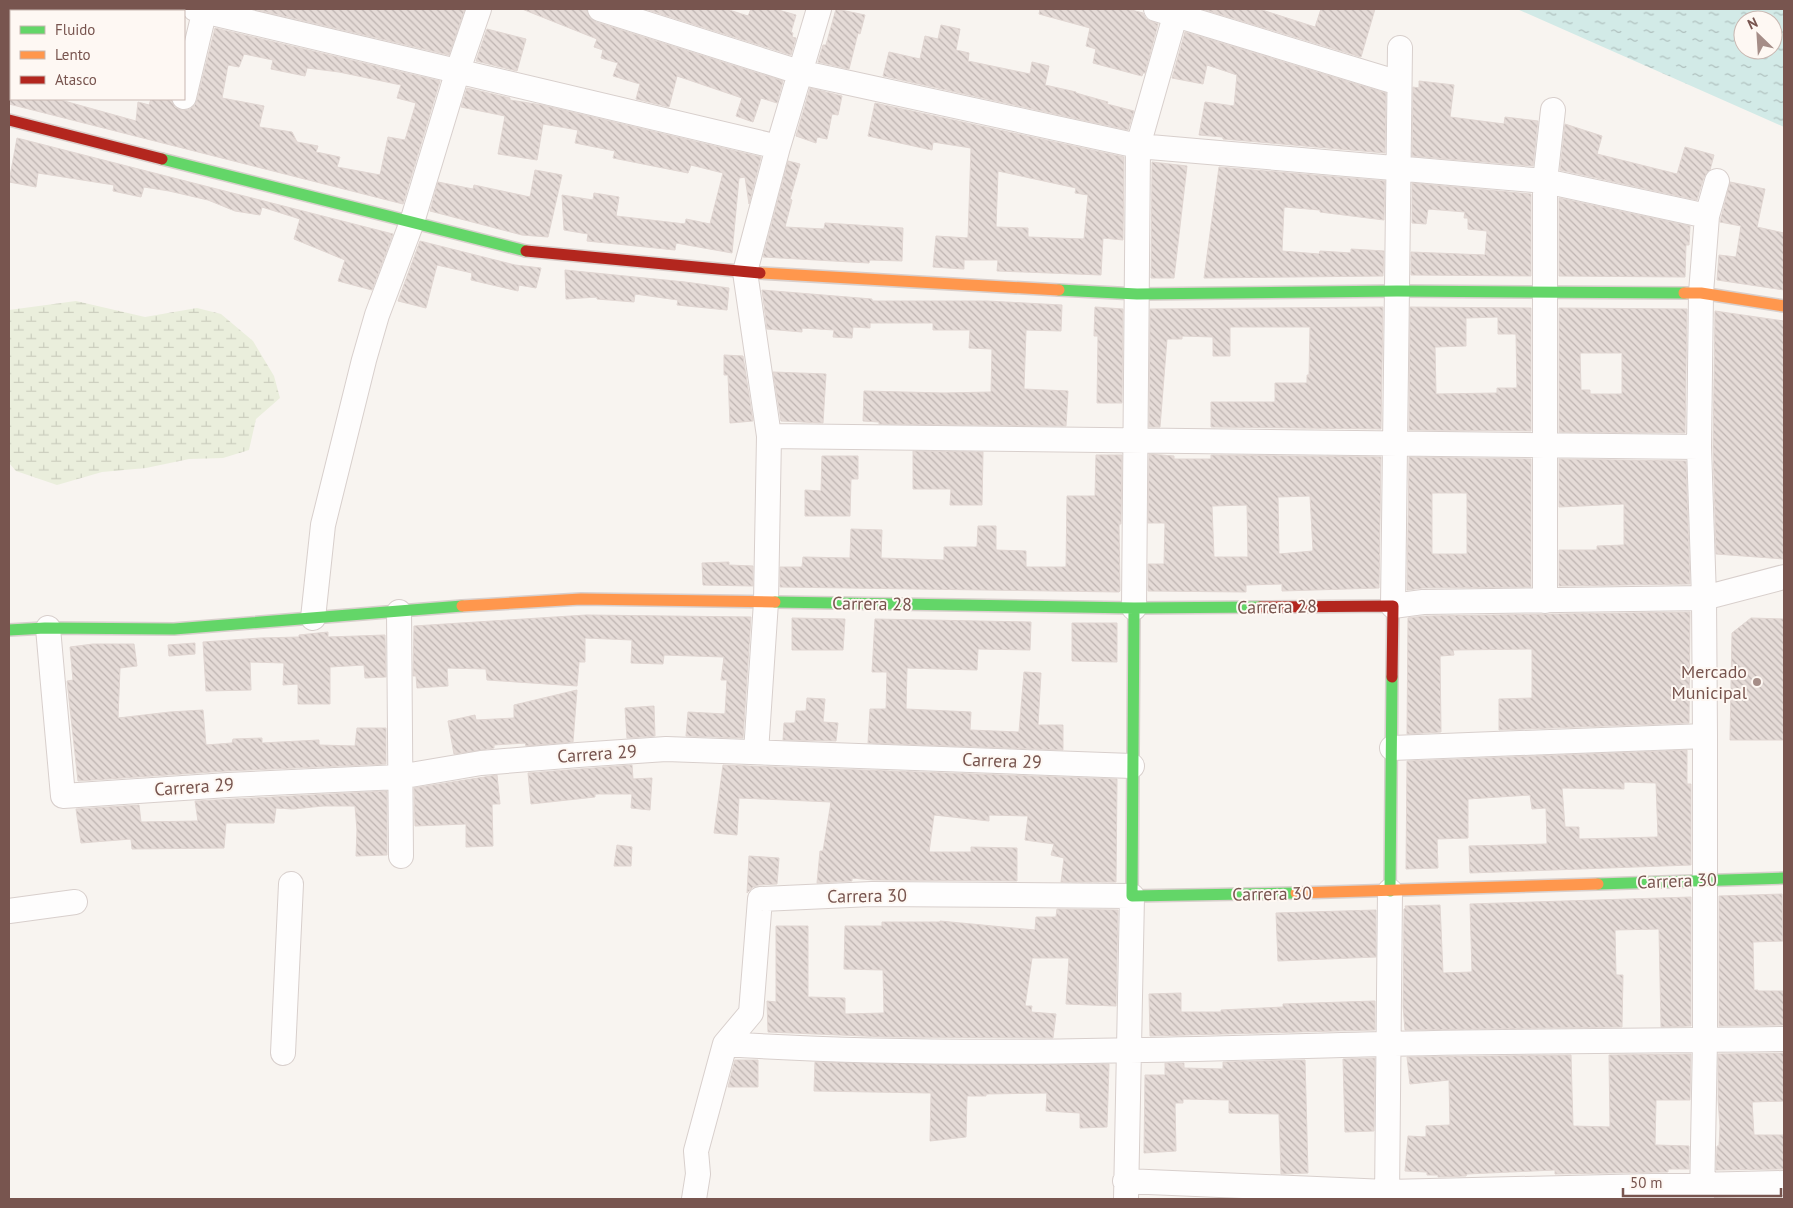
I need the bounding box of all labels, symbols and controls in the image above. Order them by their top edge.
legend [10,10,185,100]
north arrow [1733,10,1783,60]
text: N [1745,13,1760,33]
text: Fluido [55,20,95,39]
text: Lento [55,45,91,64]
text: Atasco [55,70,97,89]
street label: Carrera 28 [832,591,912,616]
street label: Carrera 28 [1237,594,1317,619]
place label: Mercado Municipal [1672,660,1748,704]
marker: Mercado Municipal [1751,676,1763,688]
street label: Carrera 29 [556,739,638,768]
street label: Carrera 29 [962,748,1042,773]
street label: Carrera 29 [153,772,235,801]
street label: Carrera 30 [1637,868,1717,893]
street label: Carrera 30 [1232,881,1312,906]
street label: Carrera 30 [827,883,907,908]
scale bar [1623,1166,1780,1198]
text: 50 m [1630,1173,1663,1192]

